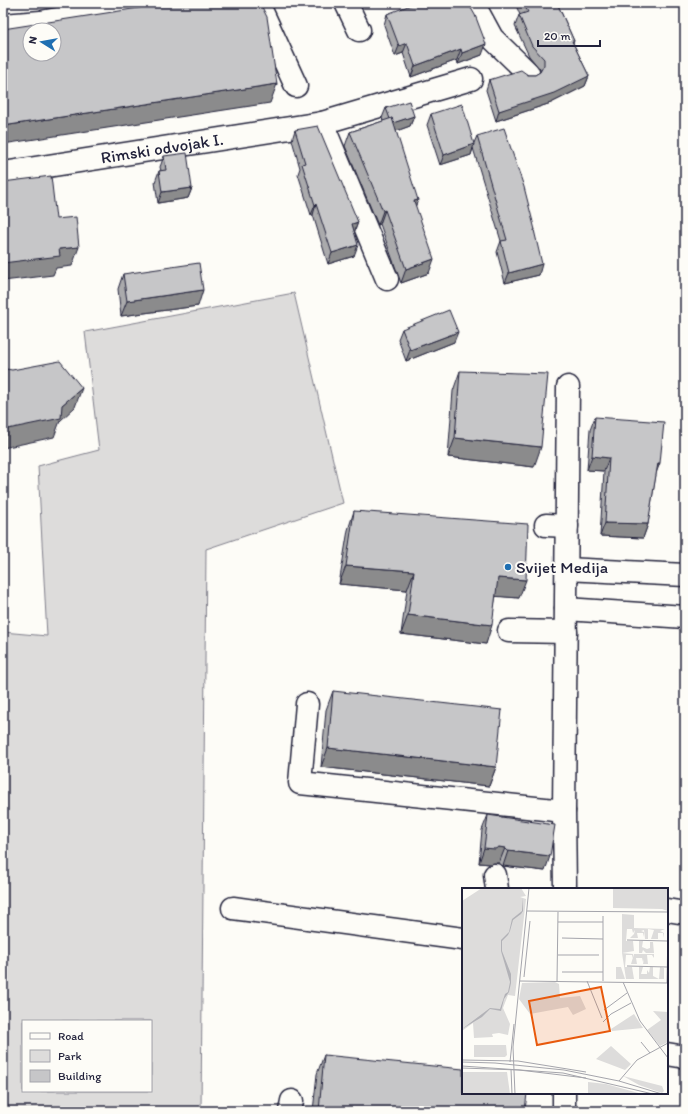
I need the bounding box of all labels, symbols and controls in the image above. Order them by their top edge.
north arrow [22,22,62,62]
scale bar [538,22,600,48]
text: 20 m [544,29,571,43]
text: N [26,35,40,45]
street label: Rimski odvojak I. [99,129,225,168]
place label: Svijet Medija [516,557,608,577]
marker: Svijet Medija [503,562,513,572]
inset map [462,888,668,1094]
legend [22,1020,152,1092]
text: Road [58,1029,84,1043]
text: Park [58,1049,82,1063]
text: Building [58,1069,102,1083]

